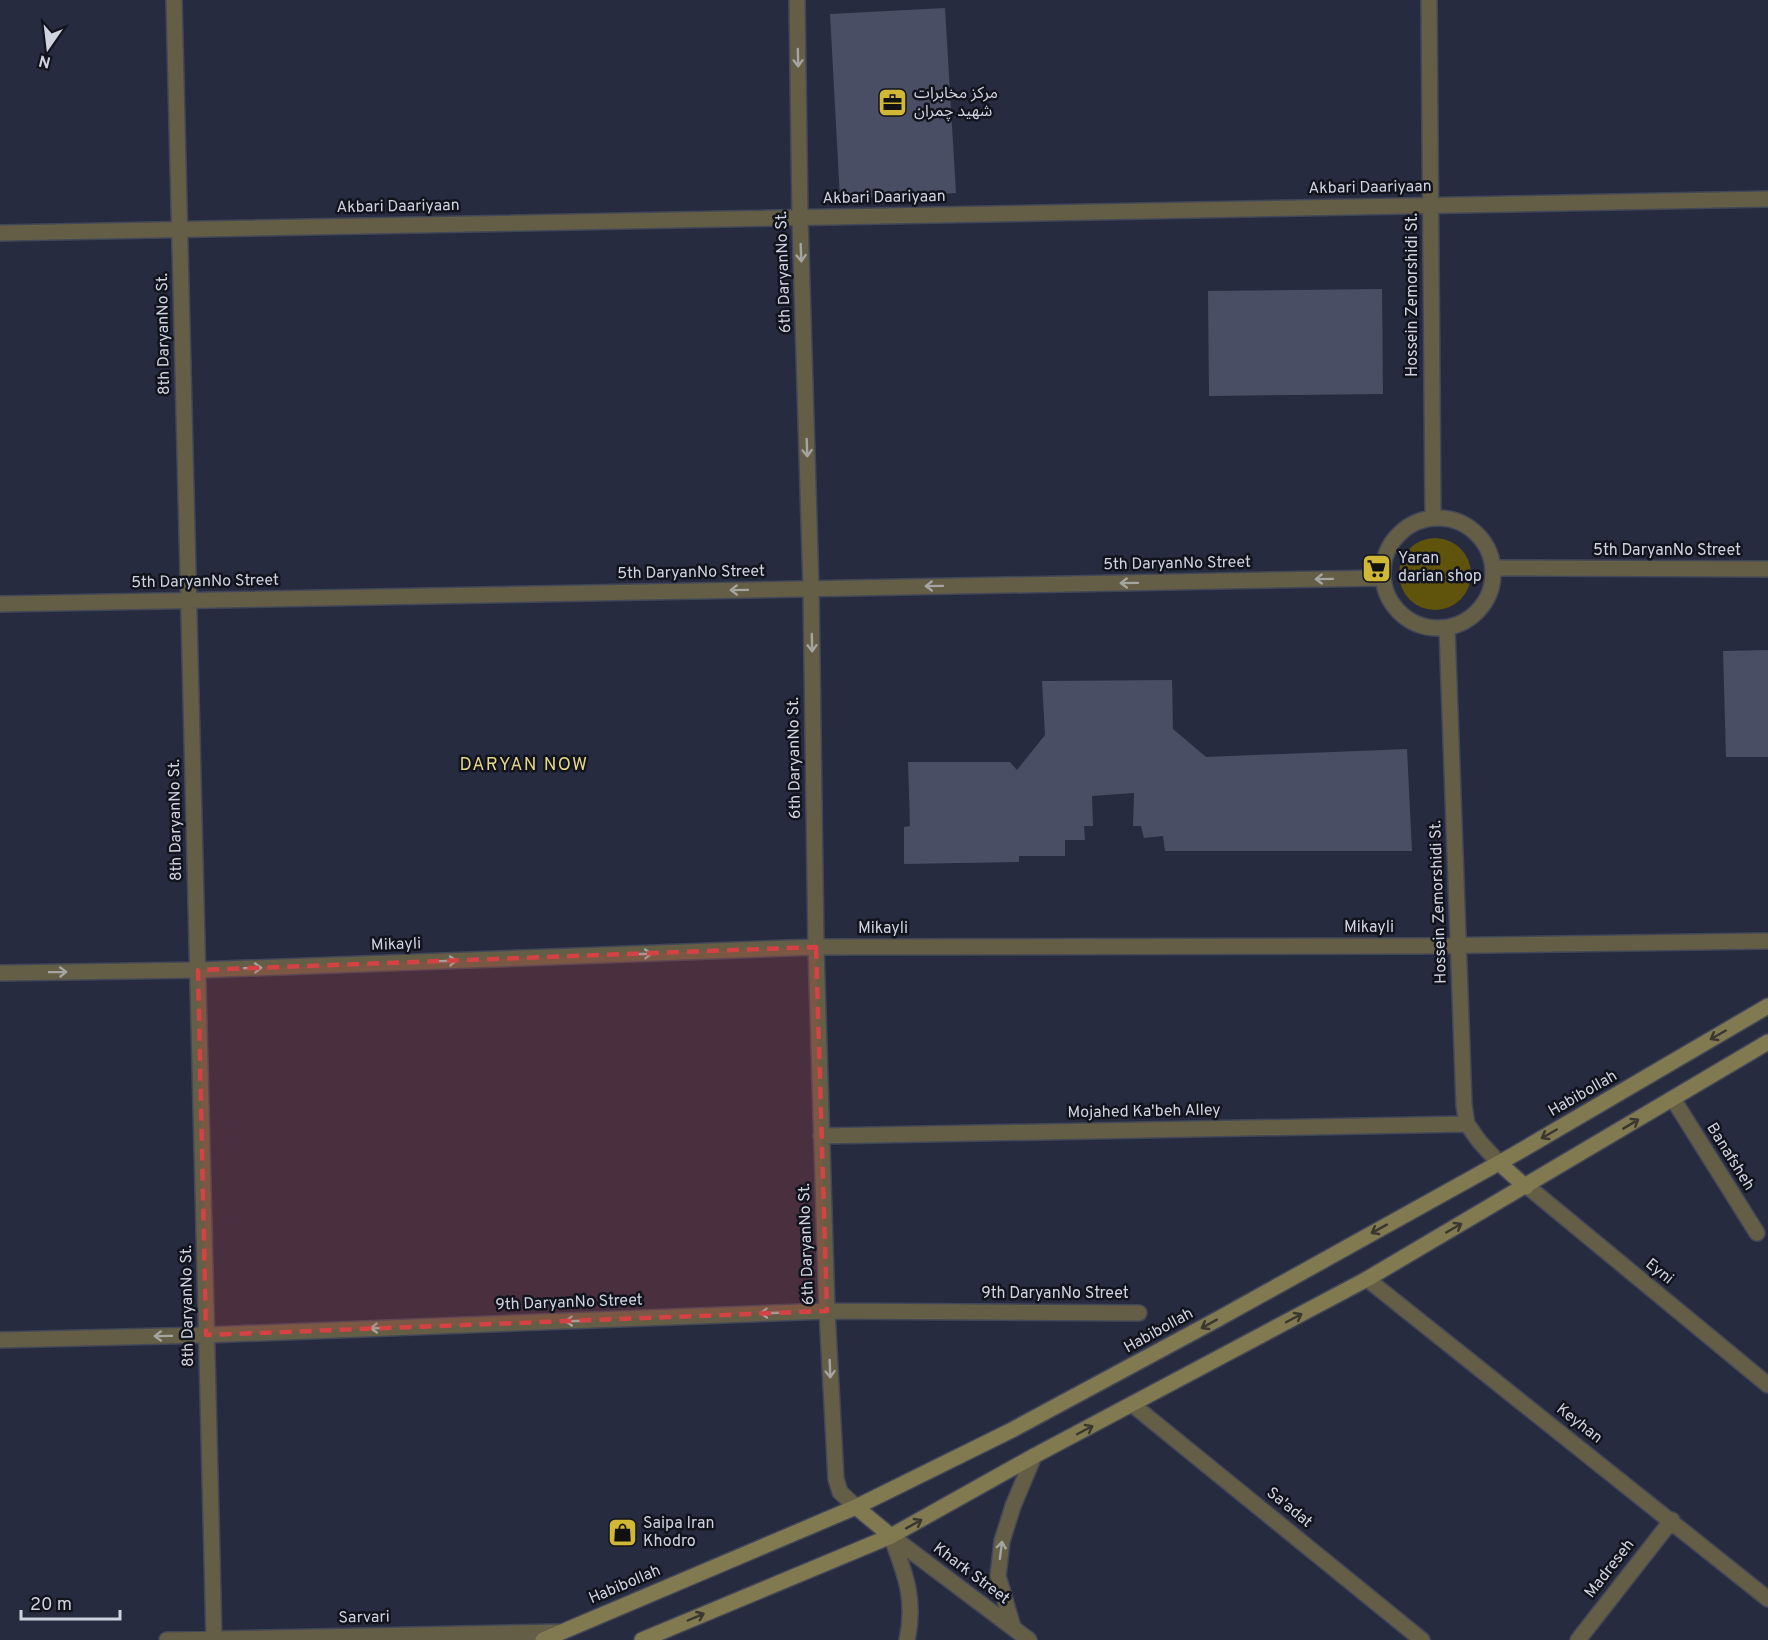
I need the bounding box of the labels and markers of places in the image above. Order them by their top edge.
place label: مرکز مخابرات شهید چمران [914,84,998,122]
office icon: مرکز مخابرات شهید چمران [877,87,909,119]
place label: Yaran darian shop [1398,549,1482,587]
supermarket icon: Yaran darian shop [1361,552,1393,584]
place label: Saipa Iran Khodro [643,1514,715,1552]
shop icon: Saipa Iran Khodro [606,1517,638,1549]

